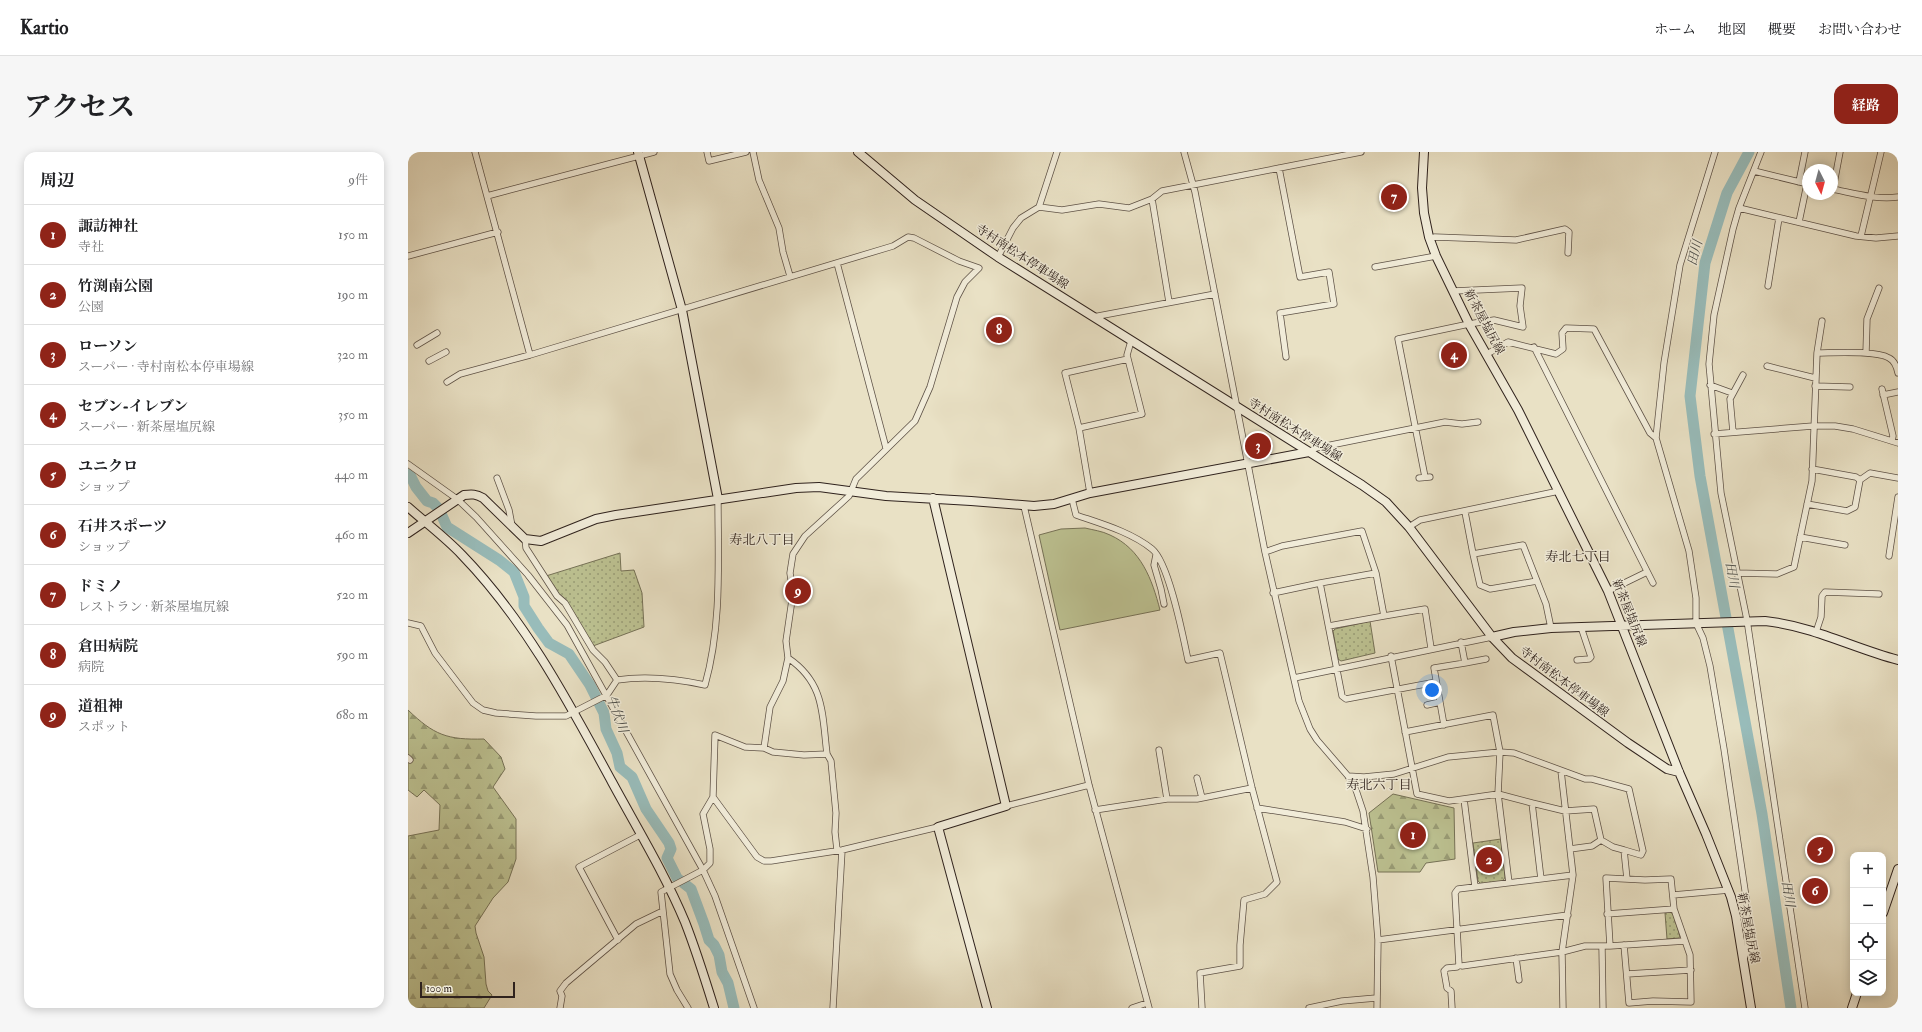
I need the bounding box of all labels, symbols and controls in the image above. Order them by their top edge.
text: Kartio [20,16,68,40]
text: ホーム [1654,21,1696,38]
text: 地図 [1718,21,1746,38]
text: 概要 [1768,21,1796,38]
text: お問い合わせ [1818,21,1902,38]
button: 経路 [1834,84,1898,124]
text: アクセス [24,90,135,125]
north arrow [1802,164,1838,200]
text: 周辺 [40,170,74,191]
text: 9件 [348,172,368,188]
pin: 7 [1381,182,1407,212]
text: 諏訪神社 [78,217,138,236]
street label: 寺村南松本停車場線 [973,221,1071,293]
text: 1 [51,227,55,243]
text: 150 m [338,227,368,243]
water label: 田川 [1684,237,1706,268]
text: 寺社 [78,239,104,255]
text: 竹渕南公園 [78,277,153,296]
text: 2 [50,287,56,303]
text: 190 m [337,287,368,303]
street label: 新茶屋塩尻線 [1460,287,1508,357]
text: 公園 [78,299,104,315]
pin: 8 [986,315,1012,345]
text: ローソン [78,337,137,356]
pin: 4 [1441,340,1467,370]
text: 3 [51,347,56,363]
text: 320 m [337,347,368,363]
text: スーパー · 寺村南松本停車場線 [78,359,254,375]
street label: 寺村南松本停車場線 [1245,395,1345,465]
text: セブン-イレブン [78,397,188,416]
text: 4 [49,407,57,423]
text: 350 m [338,407,368,423]
text: スーパー · 新茶屋塩尻線 [78,419,215,435]
pin: 3 [1245,431,1271,461]
text: ユニクロ [78,457,138,476]
text: 5 [50,467,56,483]
text: 440 m [334,467,368,483]
text: ショップ [78,479,130,495]
text: 石井スポーツ [78,517,167,536]
text: 6 [50,527,56,543]
text: 460 m [335,527,368,543]
district label: 寿北八丁目 [729,532,795,548]
text: ショップ [78,539,130,555]
district label: 寿北七丁目 [1545,549,1611,565]
water label: 田川 [1722,561,1742,591]
pin: 9 [785,576,811,606]
text: ドミノ [78,577,123,596]
street label: 新茶屋塩尻線 [1609,577,1649,649]
text: 7 [50,587,56,603]
text: 520 m [336,587,368,603]
text: レストラン · 新茶屋塩尻線 [78,599,229,615]
text: 倉田病院 [78,637,138,656]
street label: 寺村南松本停車場線 [1516,644,1612,720]
text: 8 [50,647,56,663]
text: 590 m [336,647,368,663]
text: 病院 [78,659,104,675]
your location [1422,680,1442,700]
water label: 牛伏川 [603,693,632,737]
text: 道祖神 [78,697,123,716]
text: 9 [50,707,56,723]
text: 680 m [336,707,368,723]
text: スポット [78,719,130,735]
district label: 寿北六丁目 [1346,777,1412,793]
pin: 1 [1400,820,1426,850]
pin: 5 [1807,835,1833,865]
pin: 2 [1476,845,1502,875]
map controls [1850,852,1886,996]
button: + [1850,852,1886,888]
pin: 6 [1802,876,1828,906]
water label: 田川 [1778,880,1798,910]
button: − [1850,888,1886,924]
street label: 新茶屋塩尻線 [1734,891,1762,965]
button: locate [1850,924,1886,960]
button: layers [1850,960,1886,996]
scale bar [420,980,515,999]
text: 100 m [426,982,452,995]

